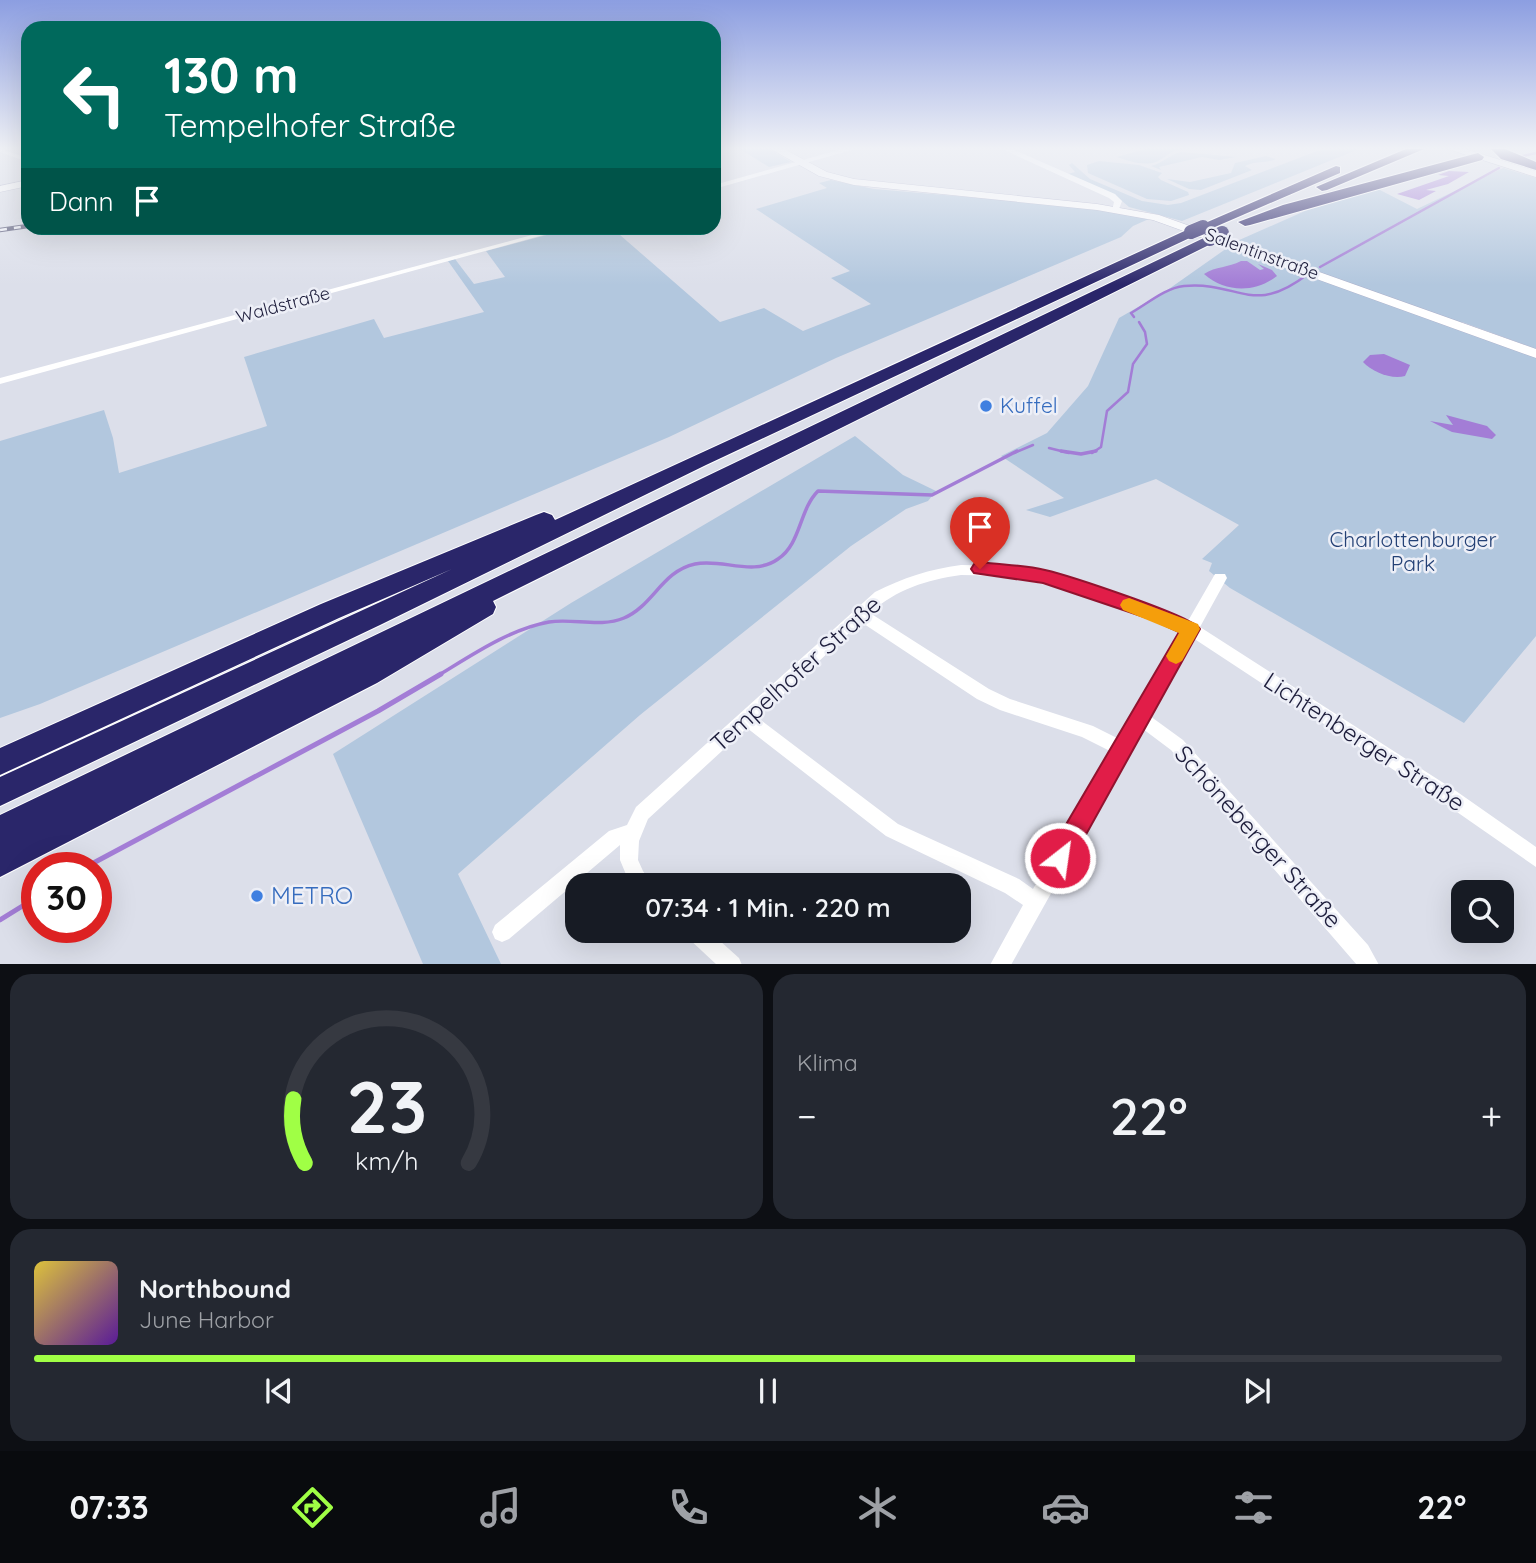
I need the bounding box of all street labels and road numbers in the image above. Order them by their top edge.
street label: Salentinstraße [1202,222,1322,285]
street label: Waldstraße [233,281,332,328]
street label: Tempelhofer Straße [704,589,887,758]
street label: Lichtenberger Straße [1258,665,1471,817]
street label: Schöneberger Straße [1169,739,1349,934]

